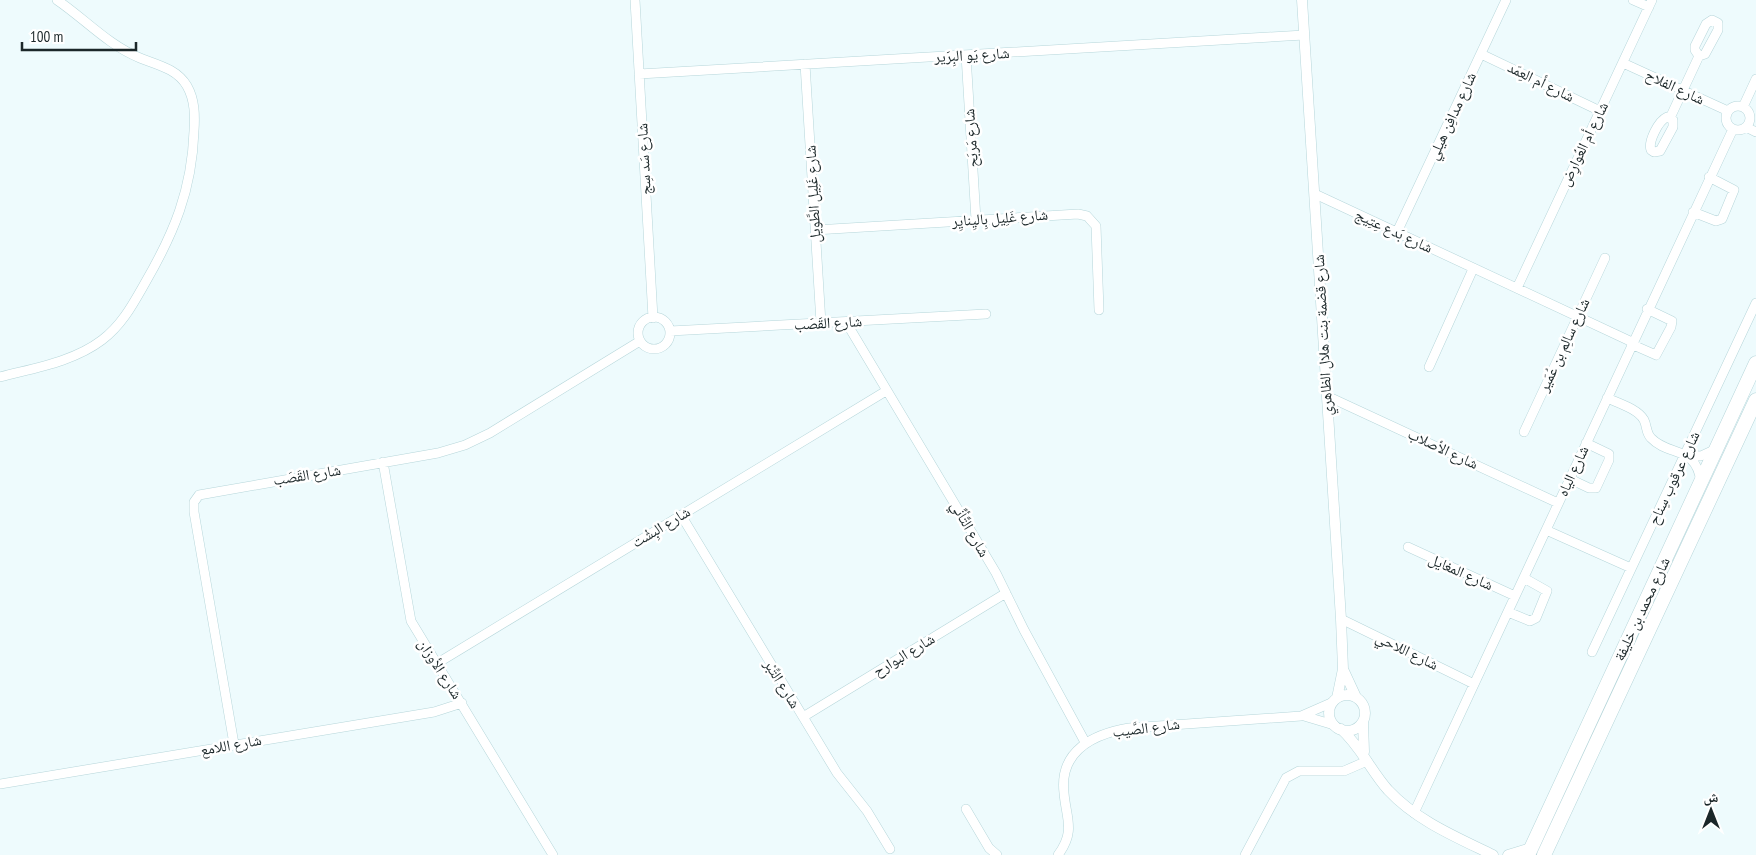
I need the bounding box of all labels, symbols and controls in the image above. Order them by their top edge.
scale bar [22,20,136,52]
text: 100 m [30,27,63,46]
street label: شارع يَو البِرَير [933,43,1010,68]
street label: شارع أم العِمَد [1504,57,1578,107]
street label: شارع الفلاح [1642,65,1708,109]
street label: شارع مدافِن هيلي [1423,69,1483,164]
street label: شارع أم العُوارِض [1555,98,1614,190]
street label: شارع مَربَح [959,108,983,168]
street label: شارع سَد سِج [632,123,656,195]
street label: شارع غَلِيل الطَّويل [800,145,826,243]
street label: شارع بَدع عِتِيج [1352,204,1436,258]
street label: شارع غَلِيل بِاليِنايِر [950,205,1049,232]
street label: شارع قضمة بنت هلال الظاهري [1309,254,1339,416]
street label: شارع سالِم بن عُمَير [1533,295,1594,396]
street label: شارع القَصَب [793,311,863,335]
street label: شارع الأصلاب [1405,424,1482,474]
street label: شارع عرقوب سِناح [1644,428,1704,528]
street label: شارع الياه [1553,442,1593,500]
street label: شارع القَصَب [272,460,342,490]
street label: شارع التَّأنِّي [944,497,994,562]
street label: شارع البِشْت [628,502,695,553]
street label: شارع المغايل [1426,549,1497,595]
street label: شارع محمد بن خليفة [1609,554,1675,664]
street label: شارع اللاحي [1372,627,1442,676]
street label: شارع البوارح [869,629,939,681]
street label: شارع الأوزان [413,635,467,703]
street label: شارع التِّبْر [759,655,805,712]
street label: شارع الصَّيب [1111,714,1181,742]
street label: شارع اللامع [199,730,263,760]
north arrow [1686,785,1736,835]
text: ش [1704,788,1719,806]

